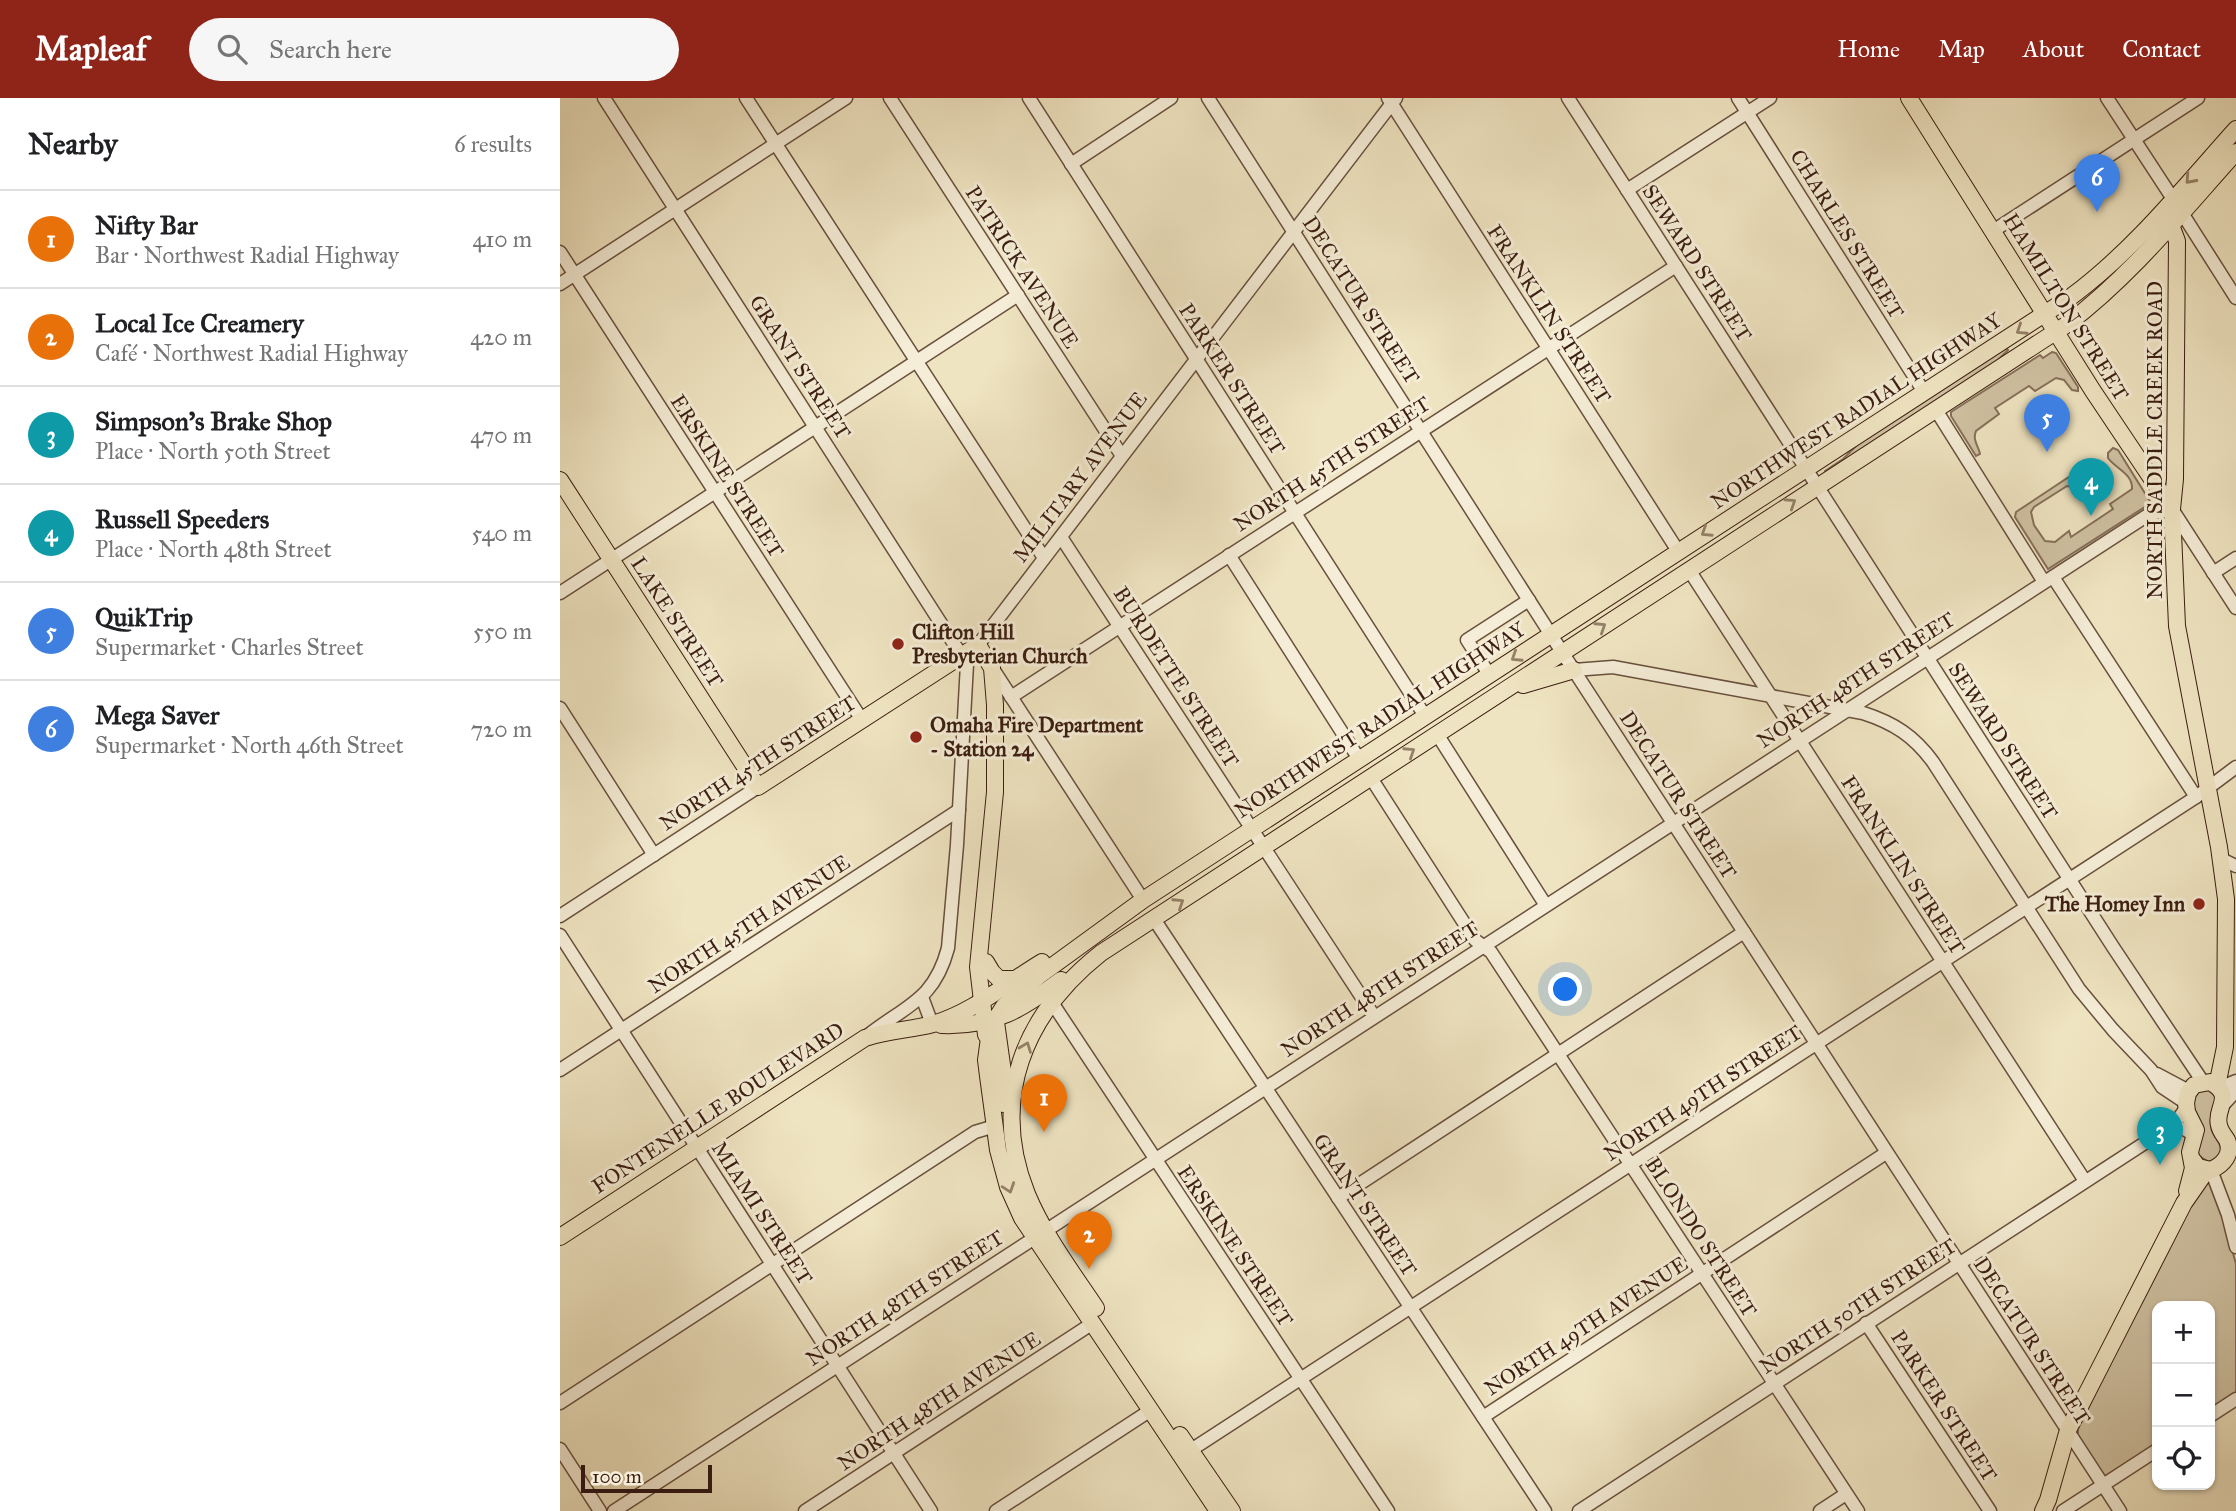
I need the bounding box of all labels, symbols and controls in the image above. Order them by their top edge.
search box [189,18,679,81]
text: Mapleaf [35,29,147,69]
icon: search [213,30,251,68]
text: Search here [269,33,392,65]
text: Home [1837,34,1900,64]
text: Map [1938,34,1985,64]
text: About [2023,34,2084,64]
text: Contact [2122,34,2201,64]
text: Nearby [28,126,118,162]
text: 6 results [454,130,532,158]
street label: CHARLES STREET [1784,145,1910,323]
pin: 6 [2074,154,2120,212]
one-way arrow [2186,171,2199,184]
street label: SEWARD STREET [1637,180,1757,346]
street label: PATRICK AVENUE [960,181,1084,353]
street label: HAMILTON STREET [1998,208,2134,406]
text: Nifty Bar [95,209,198,241]
street label: DECATUR STREET [1297,211,1425,389]
street label: FRANKLIN STREET [1481,220,1617,408]
text: 1 [46,225,56,253]
text: 410 m [473,225,532,253]
text: Bar · Northwest Radial Highway [95,241,399,269]
street label: NORTH SADDLE CREEK ROAD [2142,281,2168,599]
street label: GRANT STREET [744,290,856,444]
street label: PARKER STREET [1173,298,1291,460]
text: Local Ice Creamery [95,307,304,339]
street label: NORTHWEST RADIAL HIGHWAY [1706,307,2007,515]
one-way arrow [2016,321,2029,334]
text: 2 [45,323,57,351]
text: 420 m [470,323,532,351]
text: Café · Northwest Radial Highway [95,339,408,367]
street label: MILITARY AVENUE [1007,386,1153,568]
street label: ERSKINE STREET [665,390,789,562]
street label: NORTH 45TH STREET [1229,391,1435,537]
pin: 5 [2024,394,2070,452]
text: Simpson's Brake Shop [95,405,332,437]
text: 3 [46,421,56,449]
text: 470 m [470,421,532,449]
text: Place · North 50th Street [95,437,331,465]
pin: 4 [2068,458,2114,516]
one-way arrow [1784,499,1797,512]
text: Russell Speeders [95,503,269,535]
text: 4 [45,519,57,547]
text: 540 m [471,519,532,547]
one-way arrow [1701,524,1714,537]
text: Place · North 48th Street [95,535,332,563]
street label: LAKE STREET [625,552,729,692]
street label: BURDETTE STREET [1108,582,1244,772]
text: QuikTrip [95,601,193,633]
street label: NORTH 48TH STREET [1752,606,1960,754]
street label: NORTHWEST RADIAL HIGHWAY [1230,616,1531,824]
text: 5 [46,617,56,645]
text: 550 m [473,617,532,645]
place label: Clifton Hill Presbyterian Church [912,619,1088,669]
one-way arrow [1593,622,1606,635]
text: Supermarket · Charles Street [95,633,364,661]
marker: Clifton Hill Presbyterian Church [890,636,906,652]
one-way arrow [1510,648,1523,661]
street label: SEWARD STREET [1943,658,2063,824]
street label: NORTH 45TH STREET [655,690,861,836]
text: Mega Saver [95,699,220,731]
street label: DECATUR STREET [1614,706,1742,884]
place label: Omaha Fire Department - Station 24 [930,712,1144,762]
text: 6 [45,715,57,743]
text: 720 m [471,715,532,743]
marker: Omaha Fire Department - Station 24 [908,729,924,745]
text: Supermarket · North 46th Street [95,731,404,759]
one-way arrow [1403,747,1416,760]
street label: FRANKLIN STREET [1835,771,1971,959]
street label: NORTH 45TH AVENUE [643,849,855,999]
place label: The Homey Inn [2044,891,2186,917]
marker: The Homey Inn [2191,896,2207,912]
one-way arrow [1171,898,1184,911]
street label: NORTH 48TH STREET [1276,915,1484,1063]
your location [1548,972,1582,1006]
street label: FONTENELLE BOULEVARD [587,1017,849,1199]
street label: NORTH 49TH STREET [1599,1019,1807,1167]
one-way arrow [1018,1042,1032,1054]
pin: 1 [1021,1074,1067,1132]
pin: 3 [2137,1107,2183,1165]
street label: GRANT STREET [1308,1129,1422,1281]
street label: MIAMI STREET [706,1136,818,1290]
street label: BLONDO STREET [1640,1152,1762,1322]
street label: ERSKINE STREET [1171,1160,1299,1332]
one-way arrow [1001,1181,1015,1193]
pin: 2 [1066,1211,1112,1269]
street label: NORTH 48TH STREET [801,1224,1009,1372]
street label: NORTH 50TH STREET [1755,1233,1961,1379]
street label: NORTH 49TH AVENUE [1480,1251,1692,1401]
street label: DECATUR STREET [1968,1252,2096,1430]
map controls [2152,1301,2215,1490]
button: + [2152,1301,2215,1364]
street label: PARKER STREET [1885,1325,2003,1487]
street label: NORTH 48TH AVENUE [833,1326,1045,1476]
button: − [2152,1364,2215,1427]
button: locate [2152,1427,2215,1490]
scale bar [581,1462,712,1494]
text: 100 m [592,1465,642,1488]

